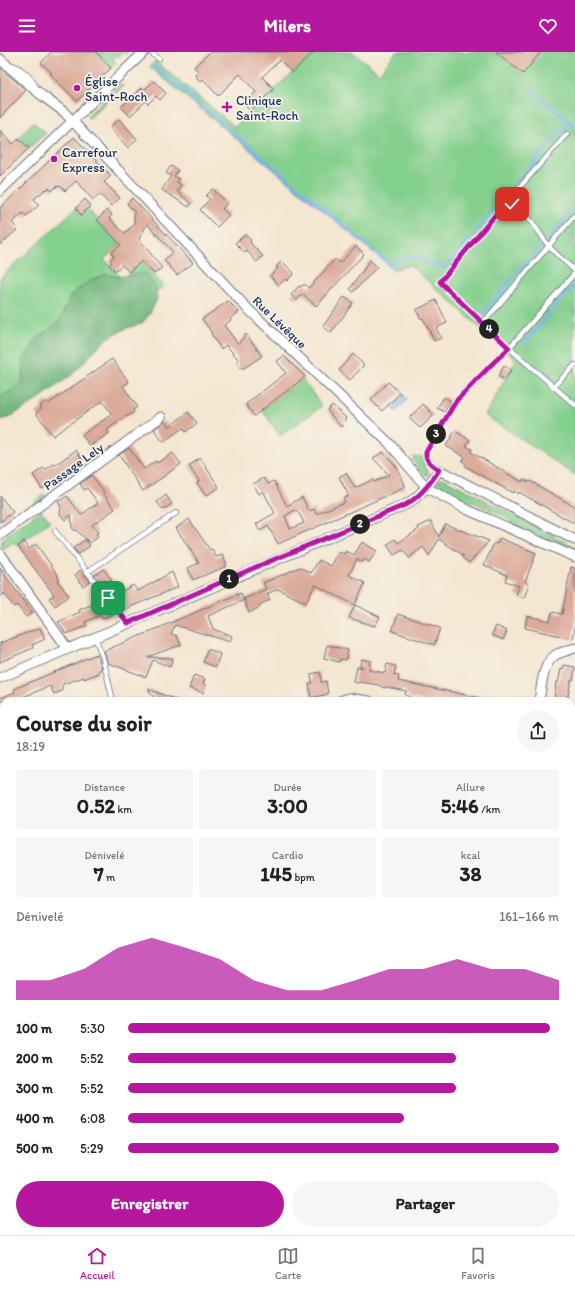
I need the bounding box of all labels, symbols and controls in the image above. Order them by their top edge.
icon: menu [16,15,38,37]
text: Milers [264,15,311,37]
icon: heart [537,15,559,37]
place label: Église Saint-Roch [85,74,148,104]
marker: Église Saint-Roch [72,83,82,93]
place label: Clinique Saint-Roch [236,93,299,123]
marker: Clinique Saint-Roch [221,101,233,113]
place label: Carrefour Express [62,145,118,175]
marker: Carrefour Express [49,154,59,164]
pin [495,187,529,221]
icon: check [501,193,523,215]
street label: Rue Lévêque [250,293,310,352]
pin: 4 [479,319,499,339]
text: 4 [486,322,492,335]
pin: 3 [426,424,446,444]
text: 3 [433,427,439,440]
street label: Passage Lely [41,440,106,493]
pin: 2 [350,514,370,534]
text: 2 [357,517,363,530]
pin: 1 [219,569,239,589]
text: 1 [226,572,232,585]
pin [91,581,125,615]
icon: arrive [97,587,119,609]
text: Course du soir [16,710,151,737]
button: share [517,710,559,752]
text: 18:19 [16,739,45,754]
text: Distance [84,781,125,794]
text: Durée [273,781,302,794]
text: Allure [456,781,485,794]
text: 0.52 [77,794,115,818]
text: 3:00 [267,794,308,818]
text: 5:46 [441,794,479,818]
text: km [115,803,132,816]
text: /km [479,803,500,816]
text: Dénivelé [84,849,125,862]
text: Cardio [272,849,303,862]
text: kcal [461,849,480,862]
text: 7 [94,862,104,886]
text: 145 [260,862,292,886]
text: 38 [460,862,481,886]
text: m [104,871,115,884]
text: bpm [292,871,315,884]
text: Dénivelé [16,909,64,924]
text: 161–166 m [499,909,559,924]
text: 100 m [16,1021,52,1036]
text: 5:30 [80,1021,105,1036]
text: 200 m [16,1051,53,1066]
text: 5:52 [80,1051,104,1066]
text: 300 m [16,1081,53,1096]
text: 5:52 [80,1081,104,1096]
text: 400 m [16,1111,54,1126]
text: 6:08 [80,1111,105,1126]
text: 500 m [16,1141,53,1156]
text: 5:29 [80,1141,104,1156]
button: Enregistrer [16,1181,284,1227]
button: Partager [292,1181,559,1227]
tab: Accueil [80,1245,115,1282]
tab: Carte [275,1245,301,1282]
tab: Favoris [461,1245,495,1282]

